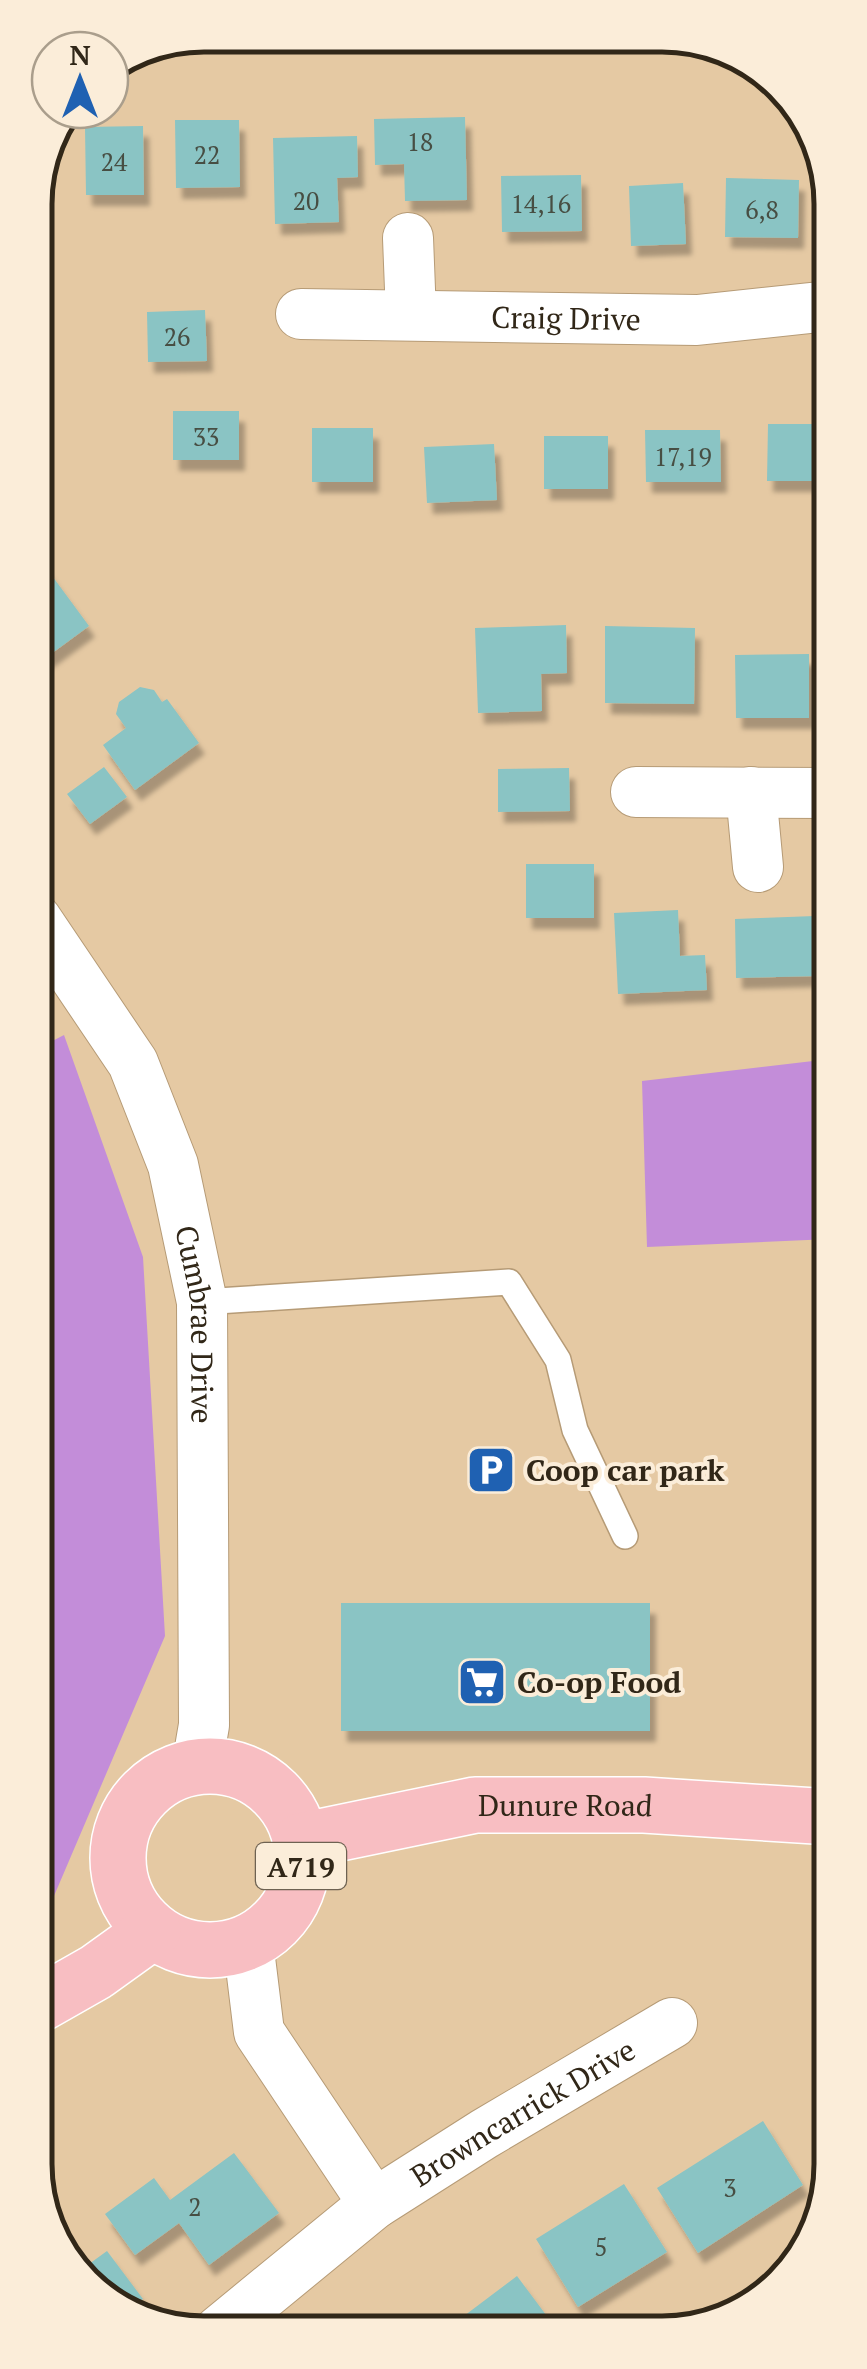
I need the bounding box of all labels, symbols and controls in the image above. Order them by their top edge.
north arrow [30,30,130,130]
text: N [69,36,91,73]
house number: 18 [407,125,433,158]
house number: 22 [194,138,220,171]
house number: 24 [101,145,128,178]
house number: 20 [293,184,319,217]
house number: 14,16 [511,187,571,220]
house number: 6,8 [745,193,779,226]
street label: Craig Drive [491,297,641,339]
house number: 26 [164,320,190,353]
house number: 33 [193,420,219,453]
house number: 17,19 [654,440,712,473]
street label: Cumbrae Drive [166,1222,223,1424]
parking icon: Coop car park [465,1444,517,1496]
place label: Coop car park [526,1450,725,1490]
supermarket icon: Co-op Food [456,1656,508,1708]
place label: Co-op Food [517,1662,681,1702]
street label: Dunure Road [478,1785,654,1826]
road number: A719 [256,1843,346,1889]
street label: Browncarrick Drive [403,2029,642,2196]
house number: 3 [723,2171,737,2204]
house number: 2 [188,2190,202,2223]
house number: 5 [594,2230,608,2263]

